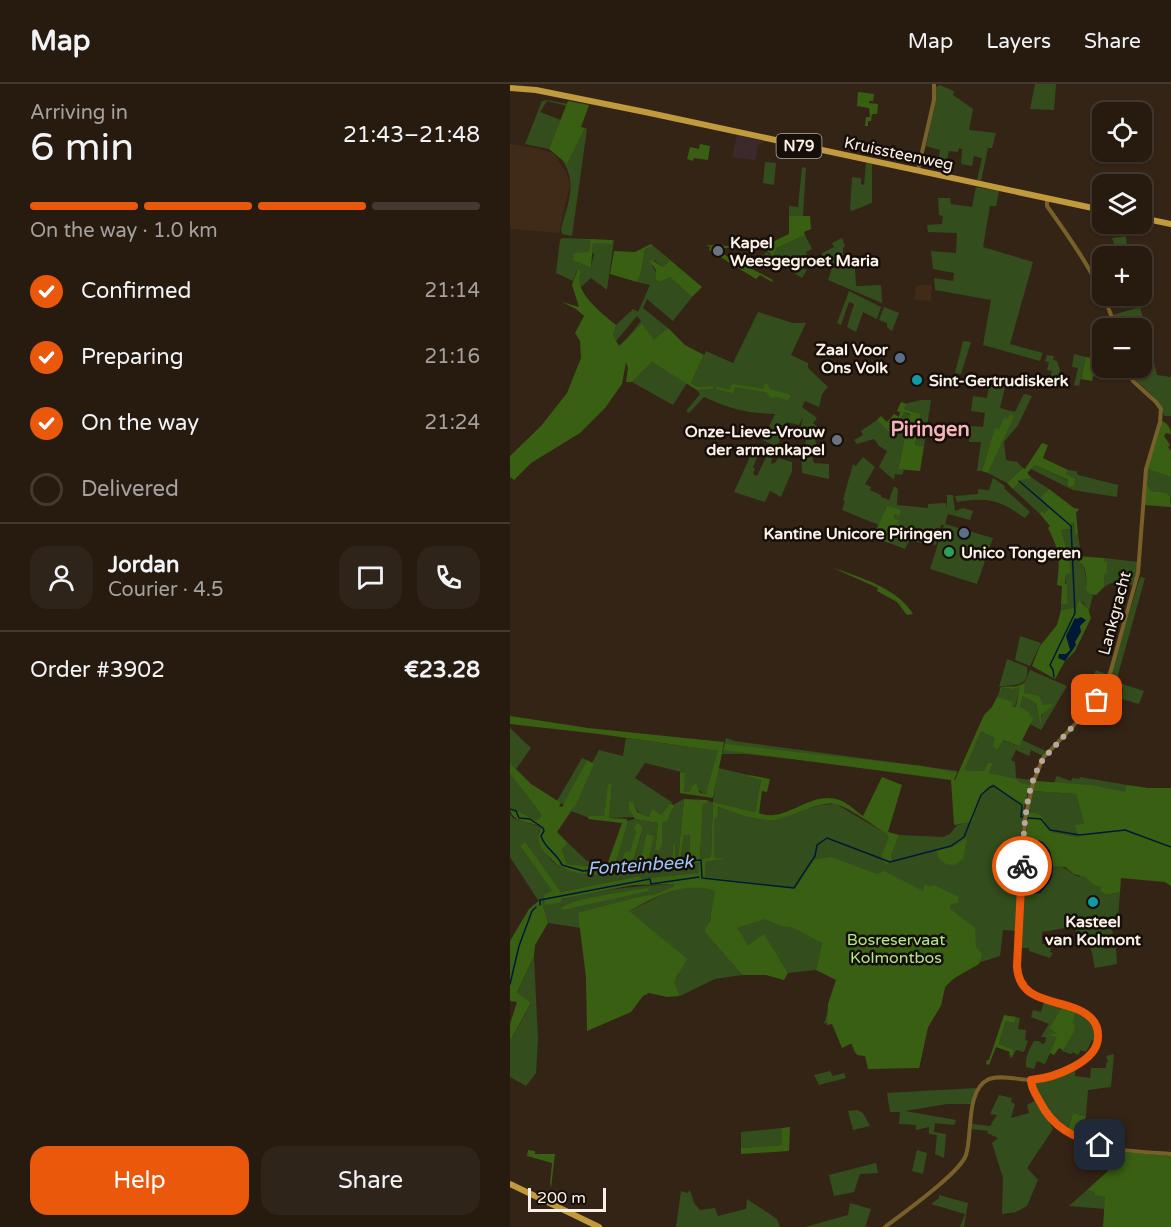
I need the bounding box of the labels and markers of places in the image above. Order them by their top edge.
place label: Kapel Weesgegroet Maria [730,233,879,271]
marker: Kapel Weesgegroet Maria [711,244,725,258]
place label: Zaal Voor Ons Volk [816,340,889,378]
marker: Zaal Voor Ons Volk [893,351,907,365]
place label: Sint-Gertrudiskerk [929,371,1069,391]
marker: Sint-Gertrudiskerk [910,373,924,387]
place label: Onze-Lieve-Vrouw der armenkapel [685,422,825,460]
marker: Onze-Lieve-Vrouw der armenkapel [830,433,844,447]
place label: Kantine Unicore Piringen [763,524,952,544]
marker: Kantine Unicore Piringen [957,526,971,540]
place label: Unico Tongeren [961,543,1081,563]
marker: Unico Tongeren [942,545,956,559]
pin [1071,674,1122,725]
marker: Kasteel van Kolmont [1086,895,1100,909]
place label: Kasteel van Kolmont [1045,912,1142,950]
pin [1074,1119,1125,1170]

